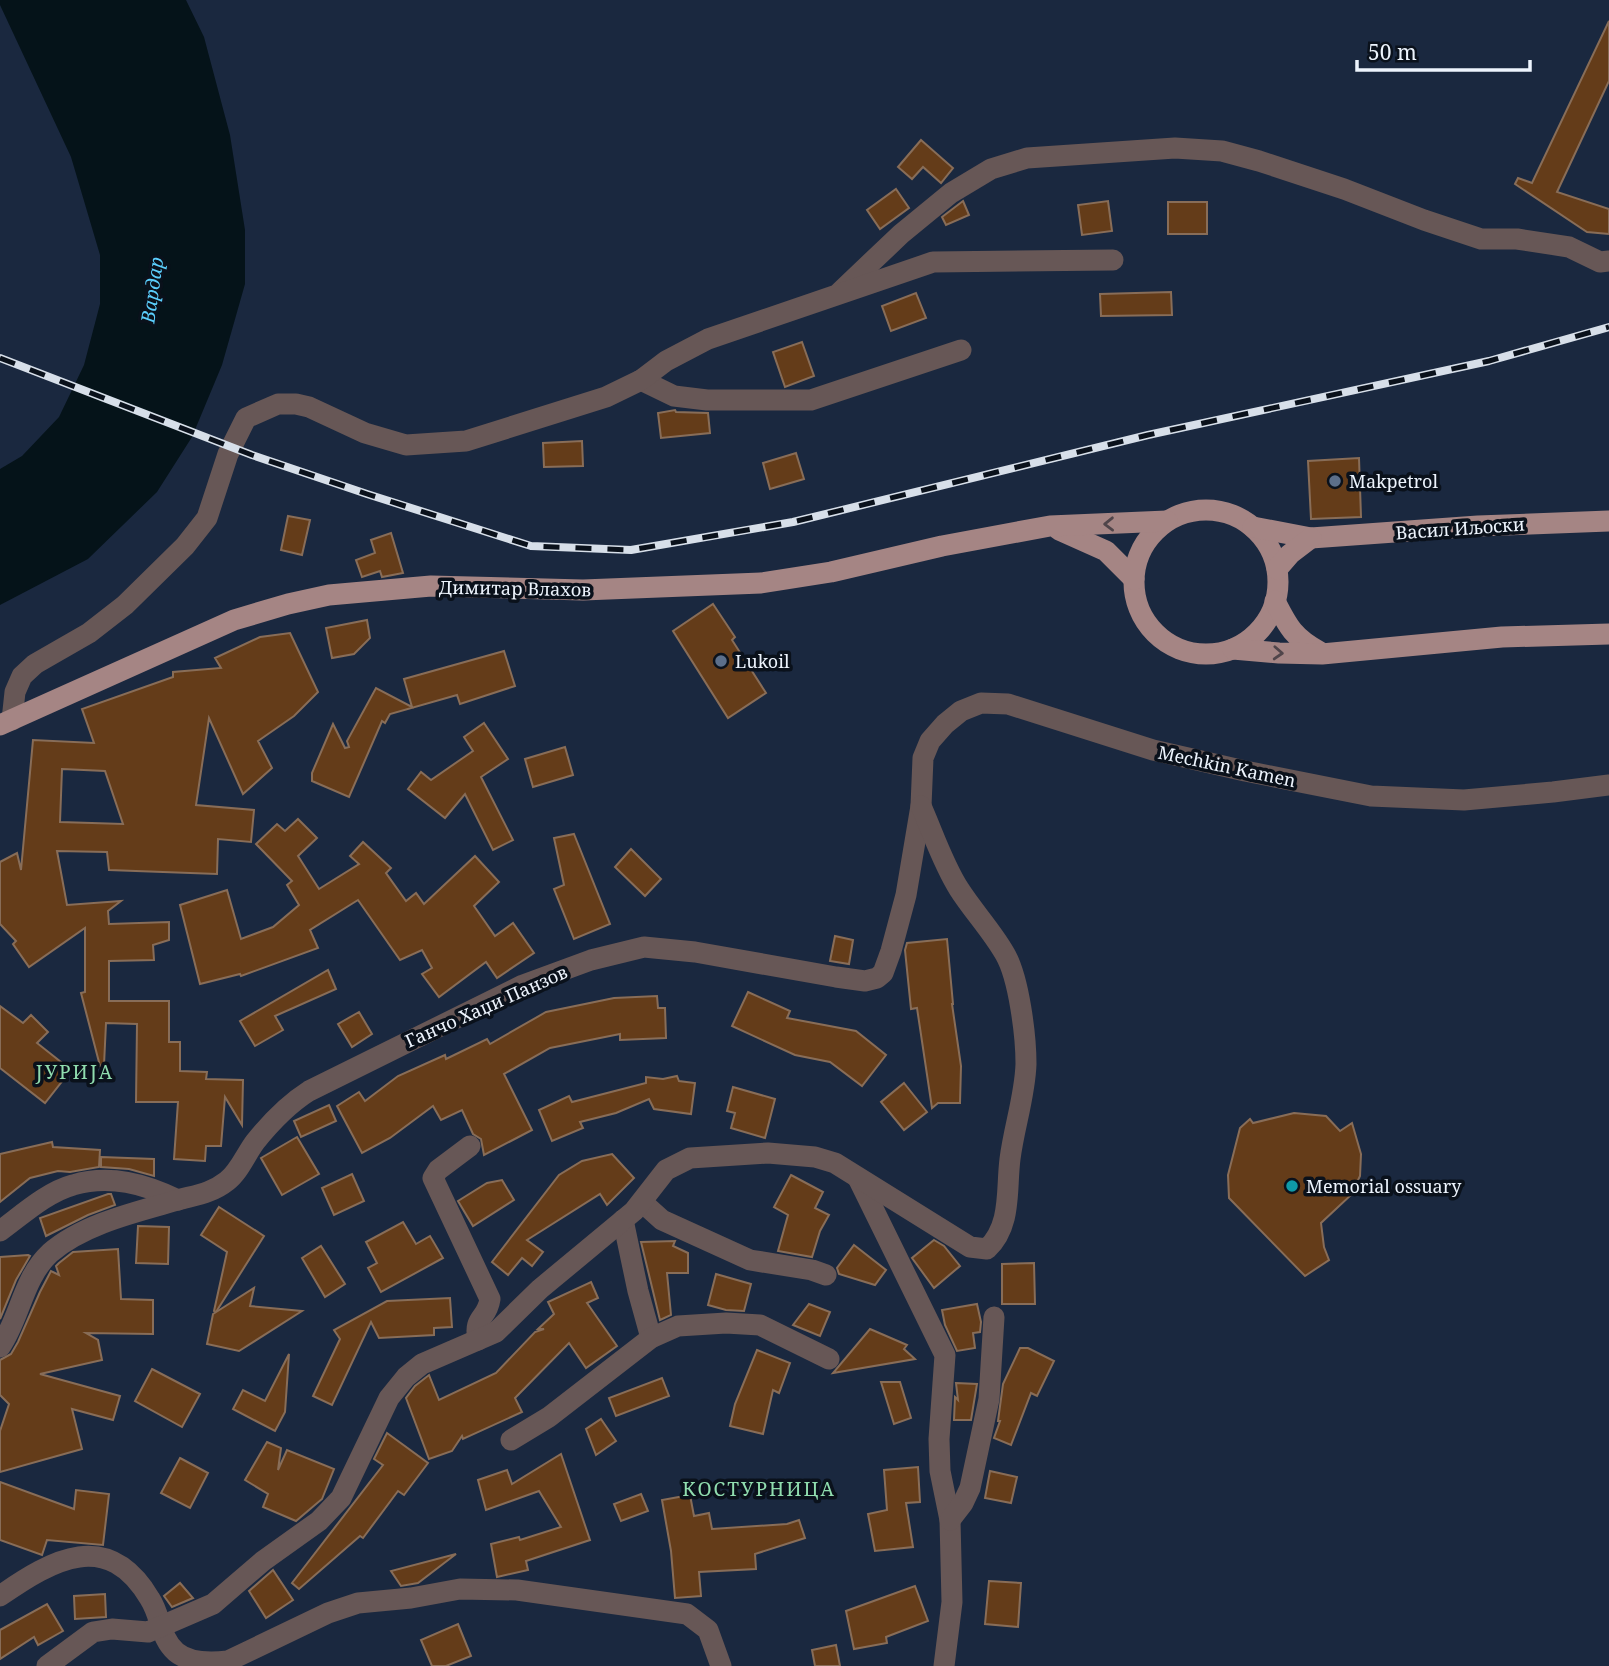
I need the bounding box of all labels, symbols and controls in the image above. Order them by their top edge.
scale bar [1357,28,1530,72]
text: 50 m [1368,38,1417,66]
water label: Вардар [134,255,170,326]
place label: Makpetrol [1349,469,1438,493]
marker: Makpetrol [1327,473,1343,489]
street label: Васил Иљоски [1395,512,1525,544]
one-way arrow [1103,516,1113,532]
street label: Димитар Влахов [439,575,591,601]
one-way arrow [1272,645,1283,660]
place label: Lukoil [735,649,790,673]
marker: Lukoil [713,653,729,669]
street label: Mechkin Kamen [1156,740,1299,792]
street label: Ганчо Хаџи Панзов [401,959,571,1053]
district label: ЈУРИЈА [35,1059,114,1085]
place label: Memorial ossuary [1306,1174,1462,1198]
marker: Memorial ossuary [1284,1178,1300,1194]
district label: КОСТУРНИЦА [682,1476,836,1502]

